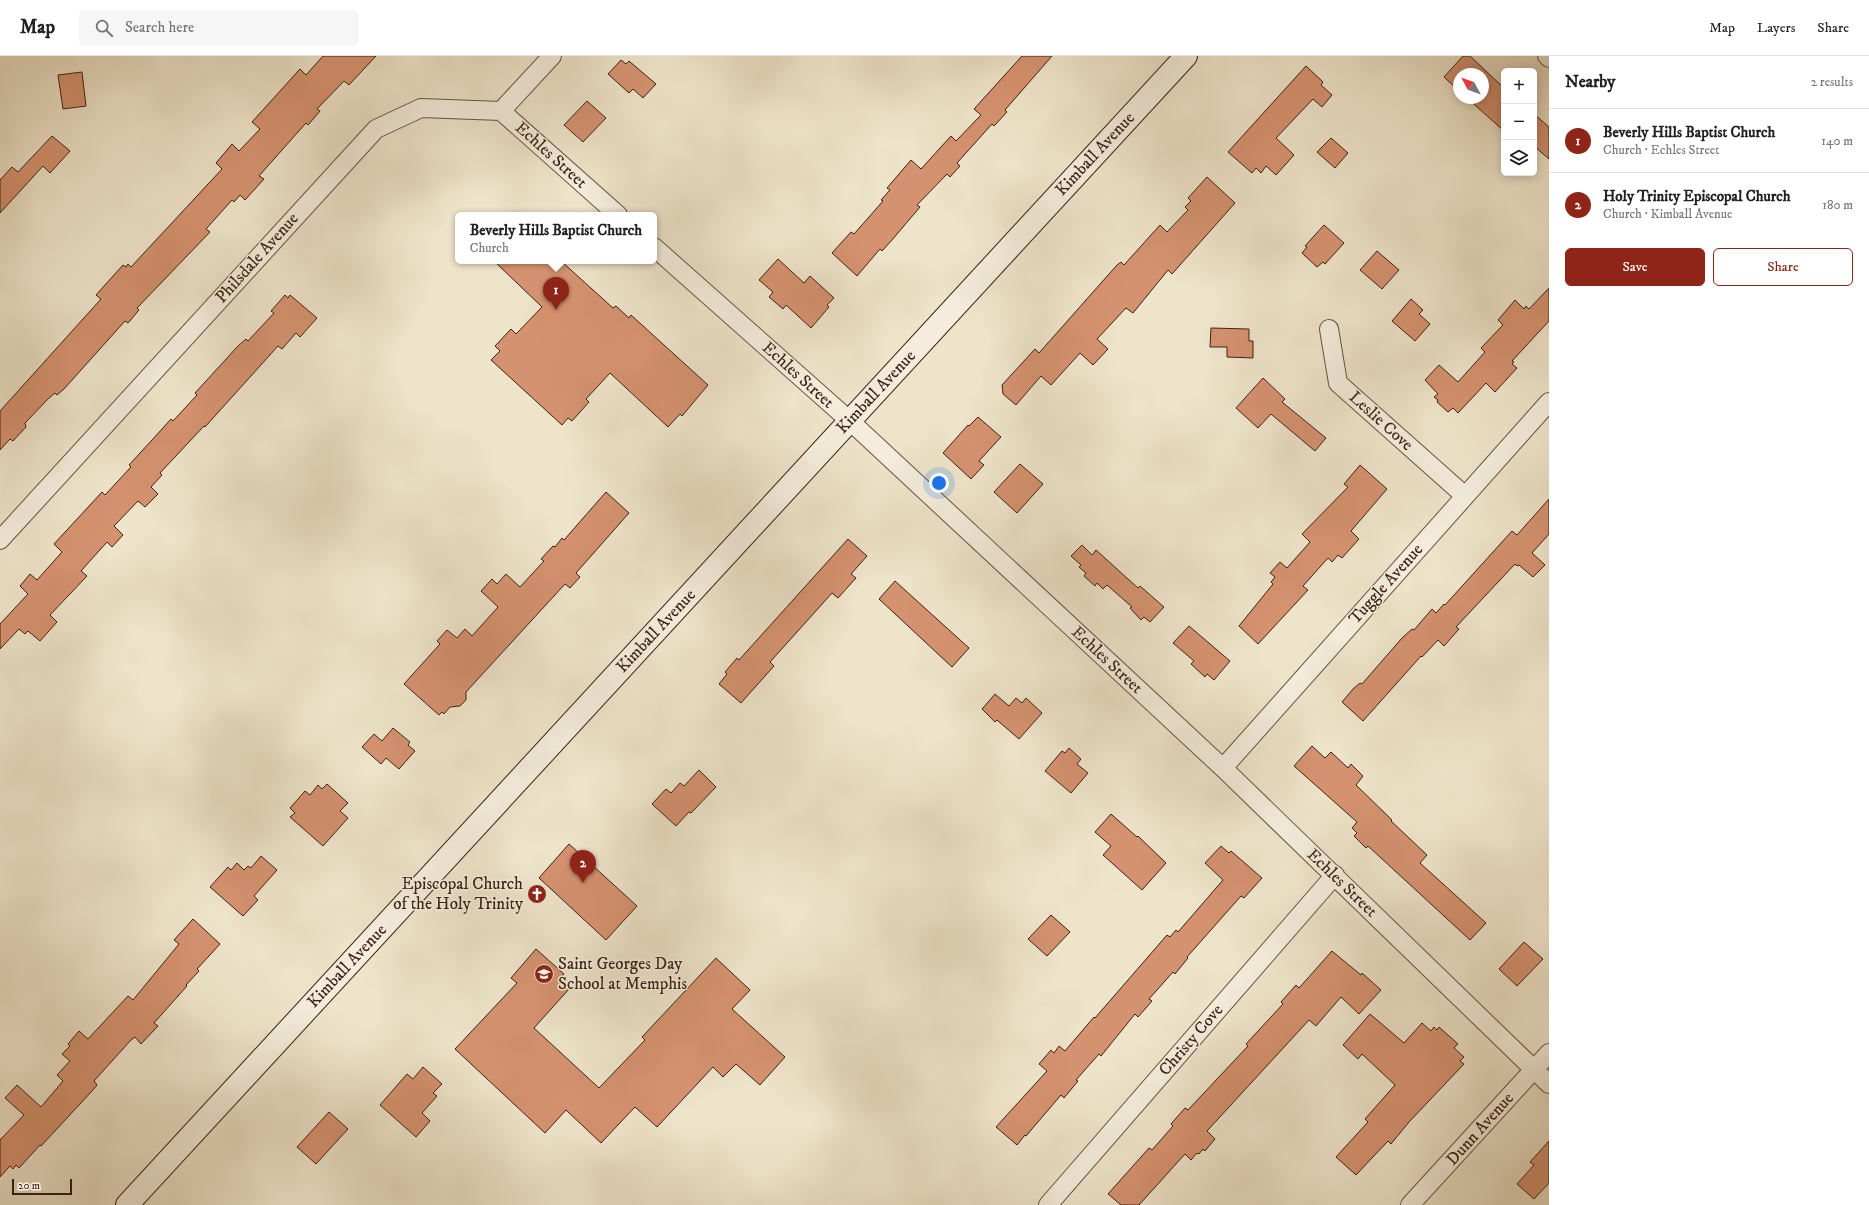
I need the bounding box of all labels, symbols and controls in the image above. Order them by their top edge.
search box [79,10,359,46]
text: Map [20,16,55,39]
icon: search [93,17,115,39]
text: Search here [125,18,194,37]
text: Map [1709,19,1735,37]
text: Layers [1757,19,1795,37]
text: Share [1817,19,1849,37]
north arrow [1453,68,1489,104]
map controls [1501,68,1537,176]
button: + [1501,68,1537,104]
text: Nearby [1565,71,1615,93]
text: 2 results [1811,74,1853,90]
button: − [1501,104,1537,140]
street label: Kimball Avenue [1050,107,1140,201]
street label: Echles Street [510,117,592,194]
text: Beverly Hills Baptist Church [1603,123,1775,142]
text: 1 [1576,133,1580,149]
text: 140 m [1821,133,1853,149]
button: layers [1501,140,1537,176]
text: Church · Echles Street [1603,142,1719,158]
text: Holy Trinity Episcopal Church [1603,187,1791,206]
text: 2 [1575,197,1581,213]
text: 180 m [1822,197,1853,213]
text: Church · Kimball Avenue [1603,206,1732,222]
street label: Philsdale Avenue [211,208,303,308]
popup [455,212,657,264]
text: Beverly Hills Baptist Church [470,221,642,240]
text: Church [470,240,509,256]
button: Save [1565,248,1705,286]
button: Share [1713,248,1853,286]
pin: 1 [543,277,569,310]
street label: Echles Street [757,337,839,414]
street label: Kimball Avenue [831,345,921,439]
street label: Leslie Cove [1344,386,1418,456]
your location [929,473,949,493]
street label: Tuggle Avenue [1344,539,1428,629]
street label: Kimball Avenue [611,584,701,678]
street label: Echles Street [1067,621,1148,699]
street label: Echles Street [1302,844,1382,923]
pin: 2 [570,850,596,883]
place label: Episcopal Church of the Holy Trinity [393,873,524,915]
church icon: Episcopal Church of the Holy Trinity [526,883,548,905]
street label: Kimball Avenue [302,919,392,1013]
place label: Saint Georges Day School at Memphis [558,953,687,995]
school or university icon: Saint Georges Day School at Memphis [533,963,555,985]
street label: Christy Cove [1154,1000,1228,1080]
street label: Dunn Avenue [1441,1088,1519,1170]
scale bar [12,1177,72,1196]
text: 20 m [18,1179,40,1193]

